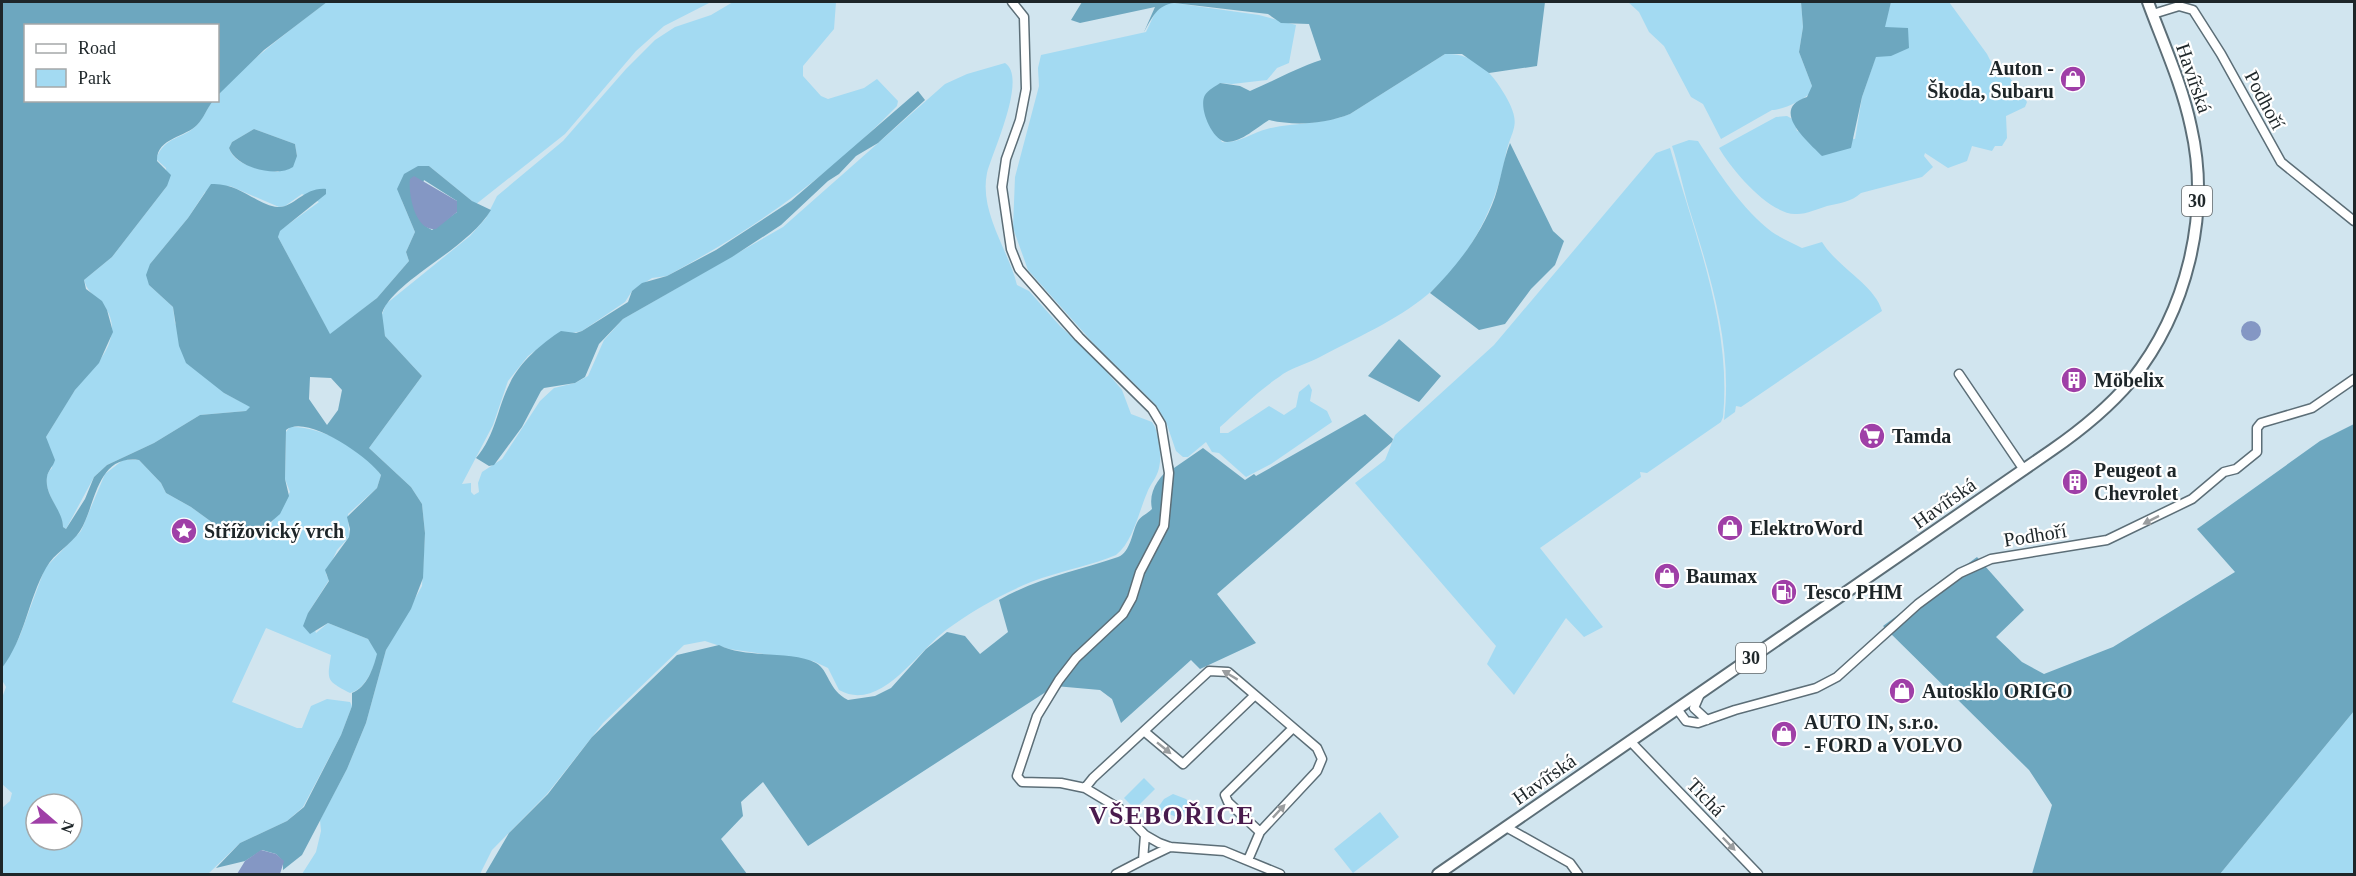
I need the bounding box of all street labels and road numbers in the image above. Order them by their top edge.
street label: Havířská [2172,40,2216,116]
street label: Podhoří [2240,67,2290,134]
road number: 30 [2182,186,2212,216]
street label: Havířská [1908,473,1980,533]
street label: Podhoří [2002,519,2068,551]
road number: 30 [1736,643,1766,673]
street label: Havířská [1508,749,1580,809]
street label: Tichá [1683,773,1730,821]

